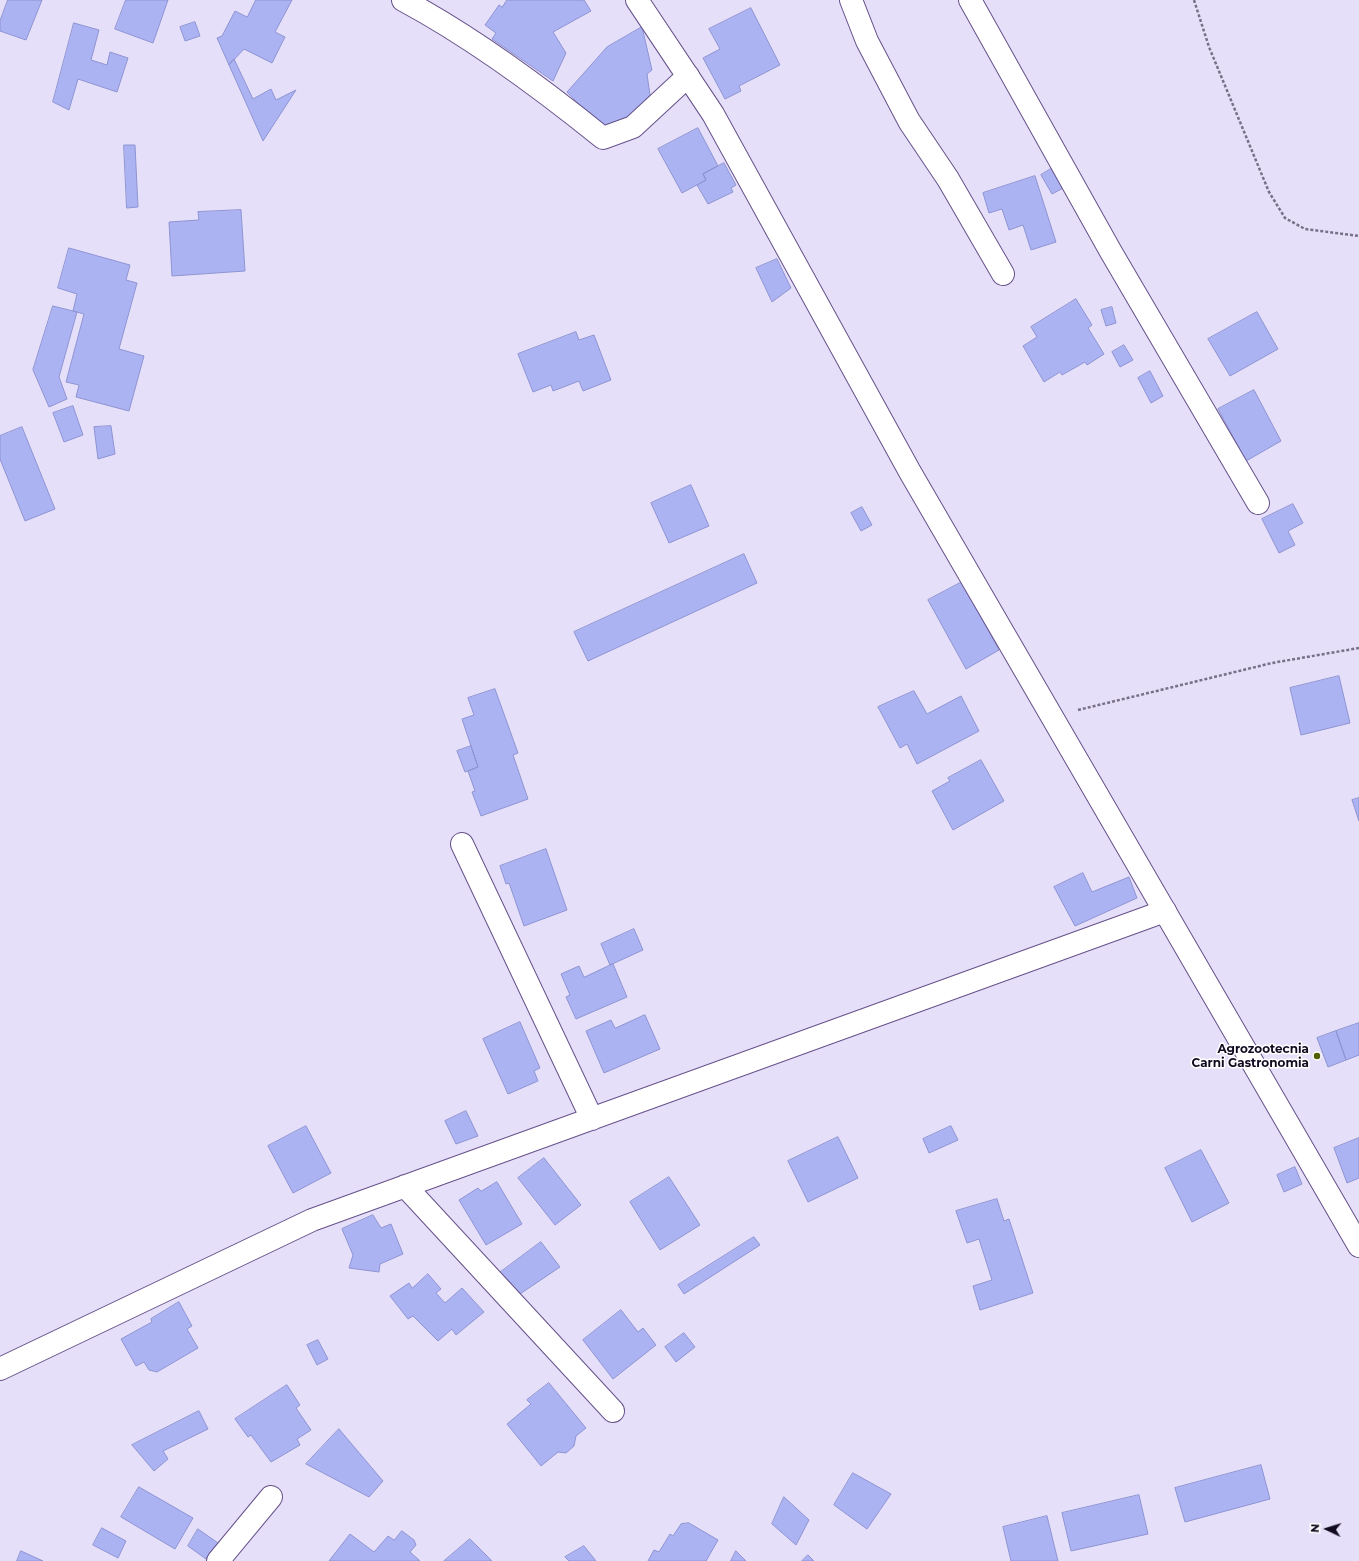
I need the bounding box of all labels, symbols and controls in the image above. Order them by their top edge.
place label: Agrozootecnia Carni Gastronomia [1192,1042,1309,1070]
marker: Agrozootecnia Carni Gastronomia [1312,1051,1322,1061]
north arrow [1307,1509,1347,1549]
text: N [1308,1523,1322,1533]

